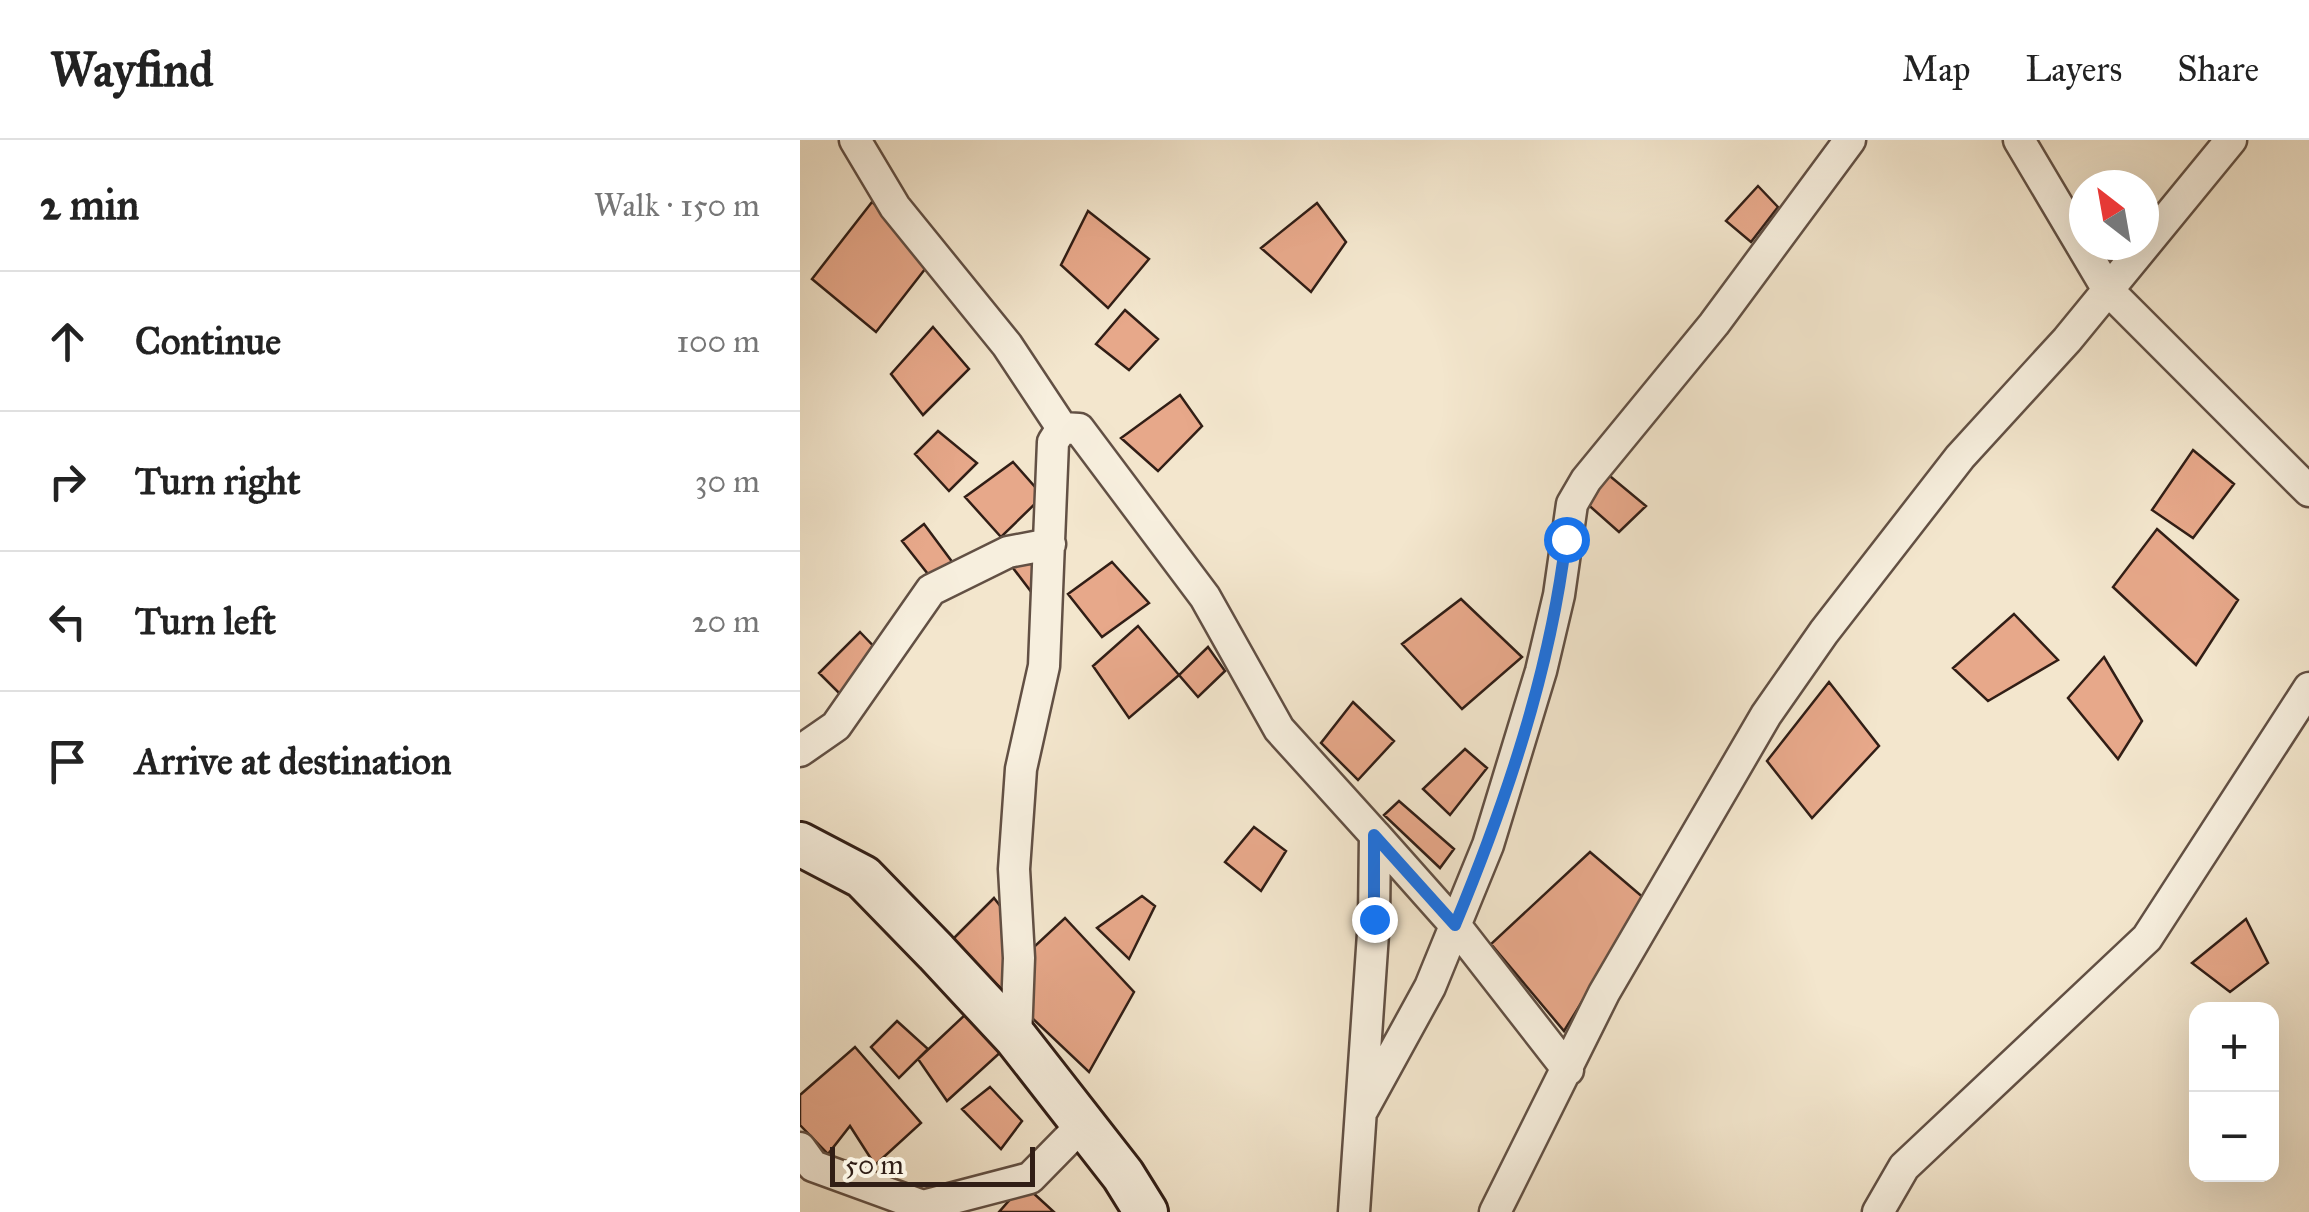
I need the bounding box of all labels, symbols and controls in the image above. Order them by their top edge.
text: Wayfind [50,40,213,99]
text: Map [1902,48,1970,91]
text: Layers [2025,48,2122,91]
text: Share [2177,48,2259,91]
north arrow [2069,170,2159,260]
text: 2 min [40,179,139,231]
text: Walk · 150 m [594,186,760,225]
icon: ahead [40,314,95,369]
text: Continue [135,318,281,364]
text: 100 m [676,322,760,361]
icon: right [40,454,95,509]
text: Turn right [135,458,301,504]
text: 30 m [695,462,760,501]
route start [1544,517,1590,563]
icon: left [40,594,95,649]
text: Turn left [135,598,276,644]
text: 20 m [692,602,760,641]
icon: arrive [40,734,95,789]
text: Arrive at destination [135,738,452,784]
route end [1352,897,1398,943]
map controls [2189,1002,2279,1182]
button: + [2189,1002,2279,1092]
button: − [2189,1092,2279,1182]
scale bar [830,1142,1035,1186]
text: 50 m [845,1147,904,1182]

